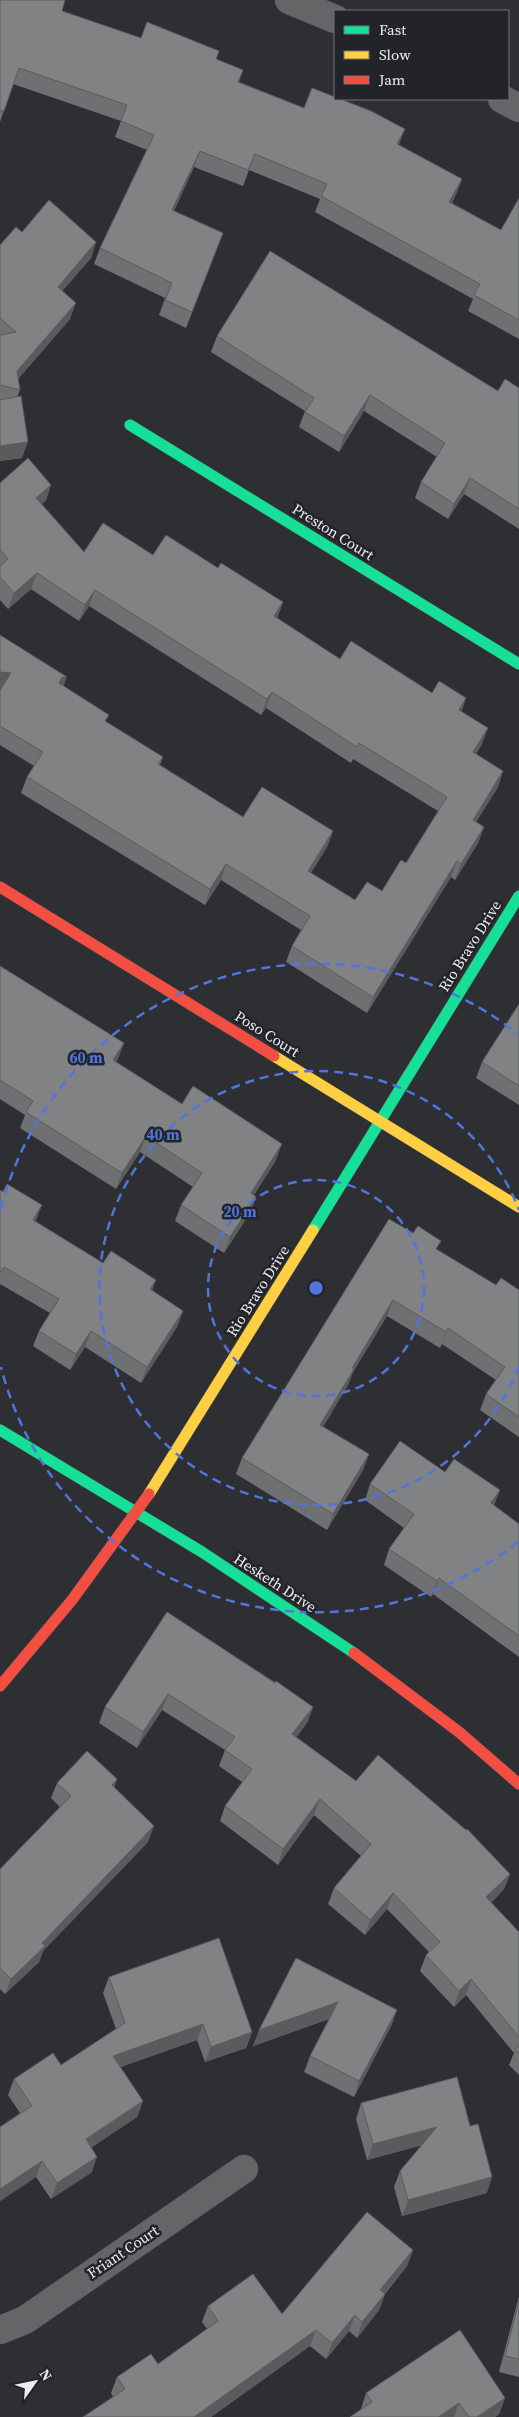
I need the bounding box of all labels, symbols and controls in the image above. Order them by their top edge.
legend [334,10,509,100]
text: Fast [379,19,406,40]
text: Slow [379,44,411,65]
text: Jam [378,69,406,90]
street label: Preston Court [288,498,378,565]
street label: Rio Bravo Drive [433,896,506,995]
street label: Poso Court [231,1005,304,1062]
text: 60 m [69,1047,103,1068]
text: 40 m [146,1124,180,1145]
text: 20 m [223,1201,257,1222]
street label: Rio Bravo Drive [221,1241,294,1340]
centre of rings [307,1279,325,1297]
street label: Hesketh Drive [230,1548,321,1617]
street label: Friant Court [83,2220,163,2283]
north arrow [10,2357,60,2407]
text: N [35,2365,57,2385]

